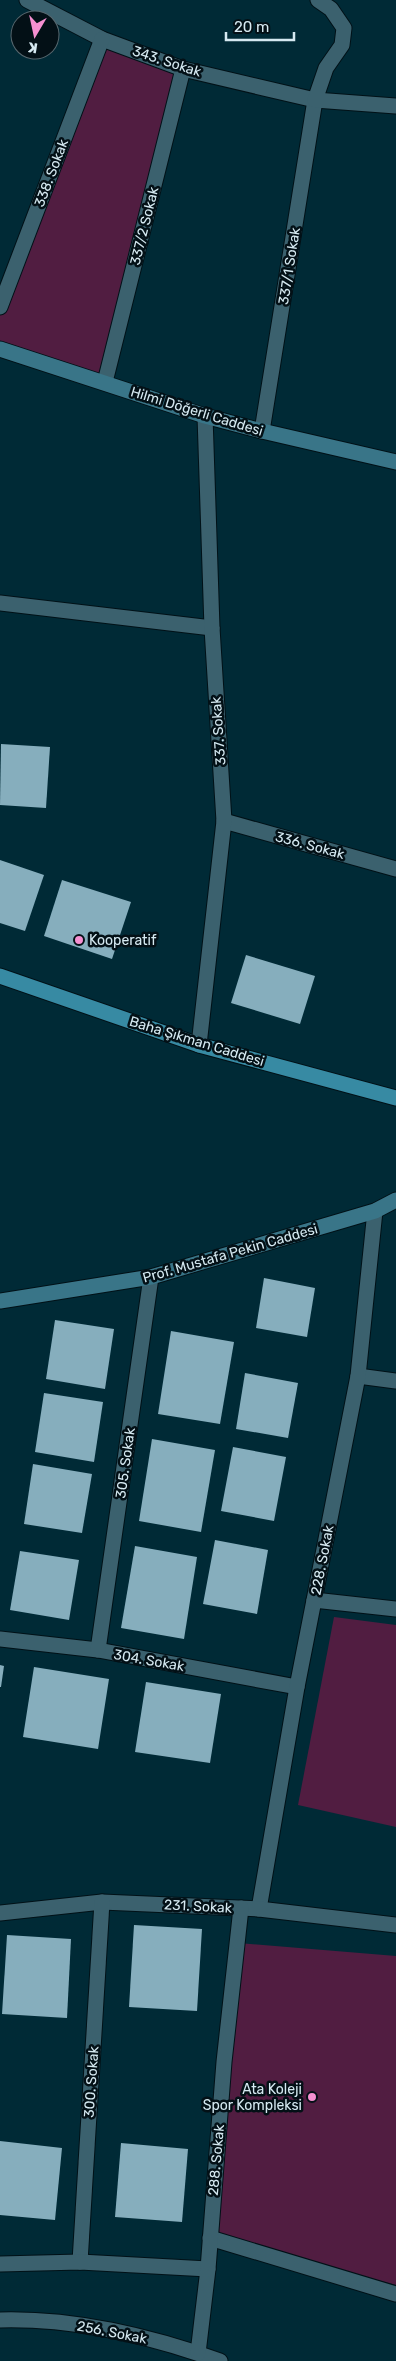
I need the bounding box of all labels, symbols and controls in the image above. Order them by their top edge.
north arrow [10,10,60,60]
scale bar [226,10,294,42]
text: 20 m [234,18,269,36]
text: K [26,38,39,56]
street label: 343. Sokak [130,42,204,81]
street label: 338. Sokak [31,136,72,210]
street label: 337/2 Sokak [127,184,163,267]
street label: 337/1 Sokak [275,225,304,306]
street label: Hilmi Döğerli Caddesi [129,383,265,440]
street label: 337. Sokak [208,695,229,766]
street label: 336. Sokak [273,828,347,863]
place label: Kooperatif [89,932,157,949]
marker: Kooperatif [73,934,85,946]
street label: Baha Şıkman Caddesi [127,1013,266,1070]
street label: Prof. Mustafa Pekin Caddesi [141,1220,320,1287]
street label: 305. Sokak [112,1426,139,1500]
street label: 228. Sokak [307,1523,338,1597]
street label: 304. Sokak [112,1646,186,1675]
street label: 231. Sokak [164,1896,233,1917]
street label: 300. Sokak [81,2045,103,2118]
place label: Ata Koleji Spor Kompleksi [203,2081,302,2114]
marker: Ata Koleji Spor Kompleksi [306,2091,318,2103]
street label: 288. Sokak [205,2123,228,2196]
street label: 256. Sokak [76,2317,149,2348]

